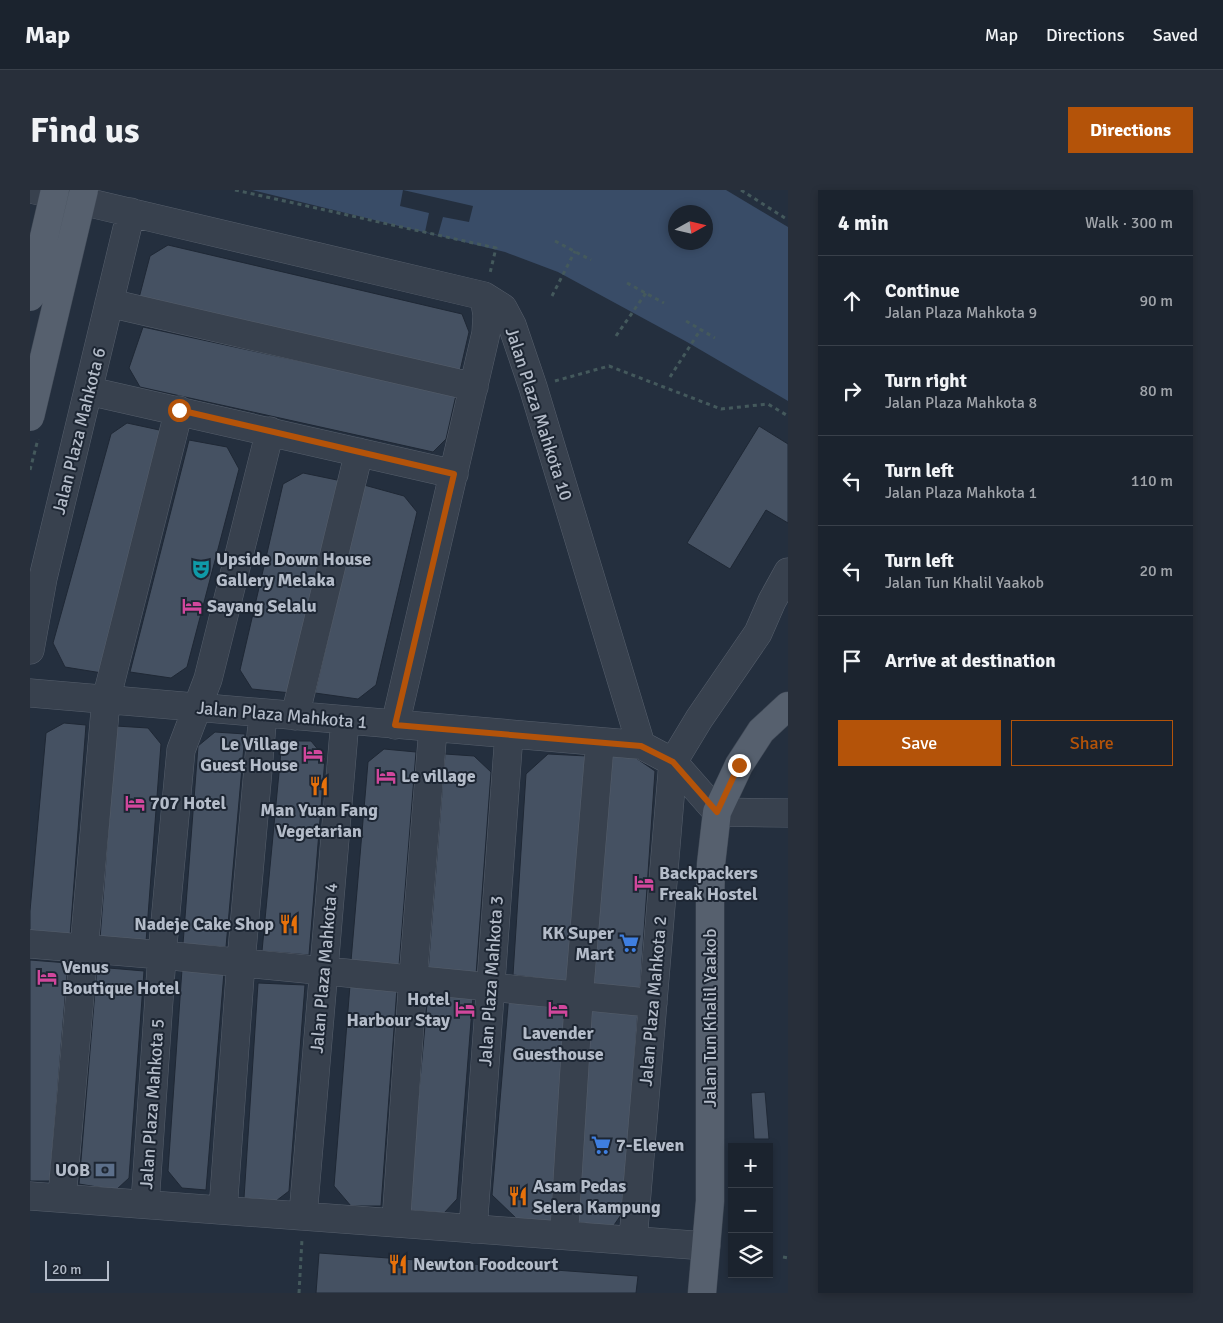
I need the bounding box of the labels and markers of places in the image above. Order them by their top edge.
place label: Upside Down House Gallery Melaka [216,548,371,591]
theatre icon: Upside Down House Gallery Melaka [190,558,212,580]
hotel icon: Sayang Selalu [181,595,203,617]
place label: Sayang Selalu [207,595,317,617]
place label: Le Village Guest House [200,733,298,776]
hotel icon: Le Village Guest House [302,743,324,765]
hotel icon: Le village [375,765,397,787]
place label: Le village [401,765,476,787]
restaurant icon: Man Yuan Fang Vegetarian [308,775,330,797]
hotel icon: 707 Hotel [124,792,146,814]
place label: 707 Hotel [150,792,226,814]
place label: Man Yuan Fang Vegetarian [260,799,378,842]
place label: Backpackers Freak Hostel [659,862,758,905]
hotel icon: Backpackers Freak Hostel [633,872,655,894]
place label: Nadeje Cake Shop [134,913,274,935]
restaurant icon: Nadeje Cake Shop [278,913,300,935]
place label: KK Super Mart [542,922,615,965]
supermarket icon: KK Super Mart [618,932,640,954]
place label: Venus Boutique Hotel [62,956,180,999]
hotel icon: Venus Boutique Hotel [36,966,58,988]
place label: Hotel Harbour Stay [347,988,450,1031]
hotel icon: Hotel Harbour Stay [454,998,476,1020]
hotel icon: Lavender Guesthouse [547,998,569,1020]
place label: Lavender Guesthouse [512,1022,604,1065]
supermarket icon: 7-Eleven [590,1134,612,1156]
place label: 7-Eleven [616,1134,684,1156]
place label: UOB [55,1159,90,1181]
bank icon: UOB [94,1159,116,1181]
place label: Asam Pedas Selera Kampung [533,1175,661,1218]
restaurant icon: Asam Pedas Selera Kampung [507,1185,529,1207]
restaurant icon: Newton Foodcourt [387,1253,409,1275]
place label: Newton Foodcourt [413,1253,558,1275]

